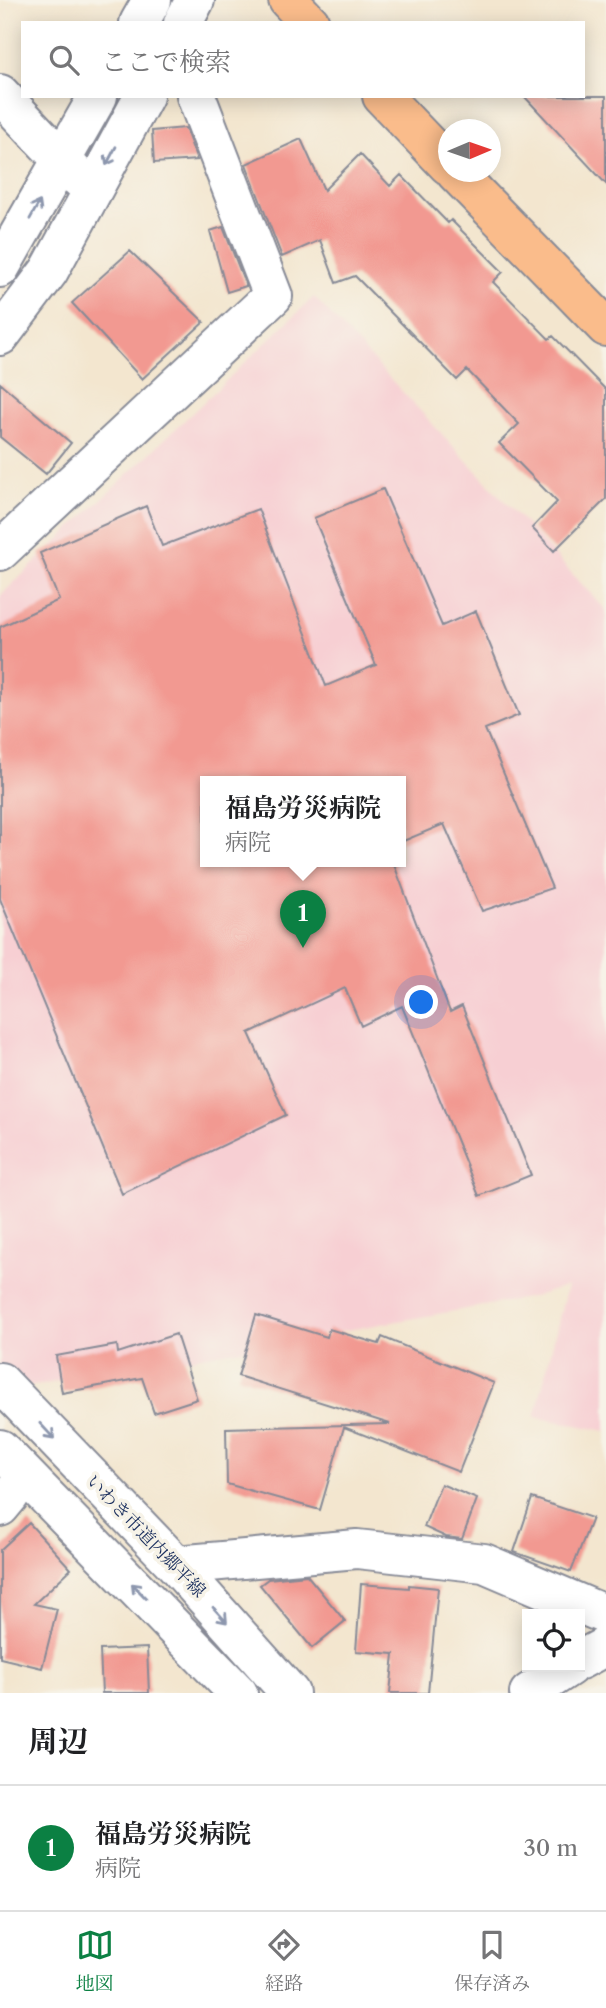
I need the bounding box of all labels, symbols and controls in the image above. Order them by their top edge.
search box [21,21,585,98]
icon: search [45,41,83,79]
text: ここで検索 [101,46,231,78]
north arrow [438,119,501,182]
one-way arrow [104,146,118,166]
one-way arrow [29,200,42,221]
popup [200,776,406,867]
text: 福島労災病院 [225,792,381,824]
text: 病院 [225,828,271,856]
pin: 1 [280,890,326,948]
your location [404,985,438,1019]
one-way arrow [39,1422,56,1439]
street label: いわき市道内郷平線 [82,1470,210,1602]
one-way arrow [130,1583,147,1600]
one-way arrow [212,1605,228,1623]
map controls [522,1609,585,1672]
button: locate [522,1609,585,1672]
text: 周辺 [28,1723,88,1760]
text: 福島労災病院 [95,1818,251,1850]
text: 1 [46,1834,56,1862]
text: 30 m [523,1834,578,1862]
text: 病院 [95,1854,141,1882]
tab: 地図 [76,1926,114,1995]
tab: 経路 [265,1926,303,1995]
tab: 保存済み [454,1926,530,1995]

